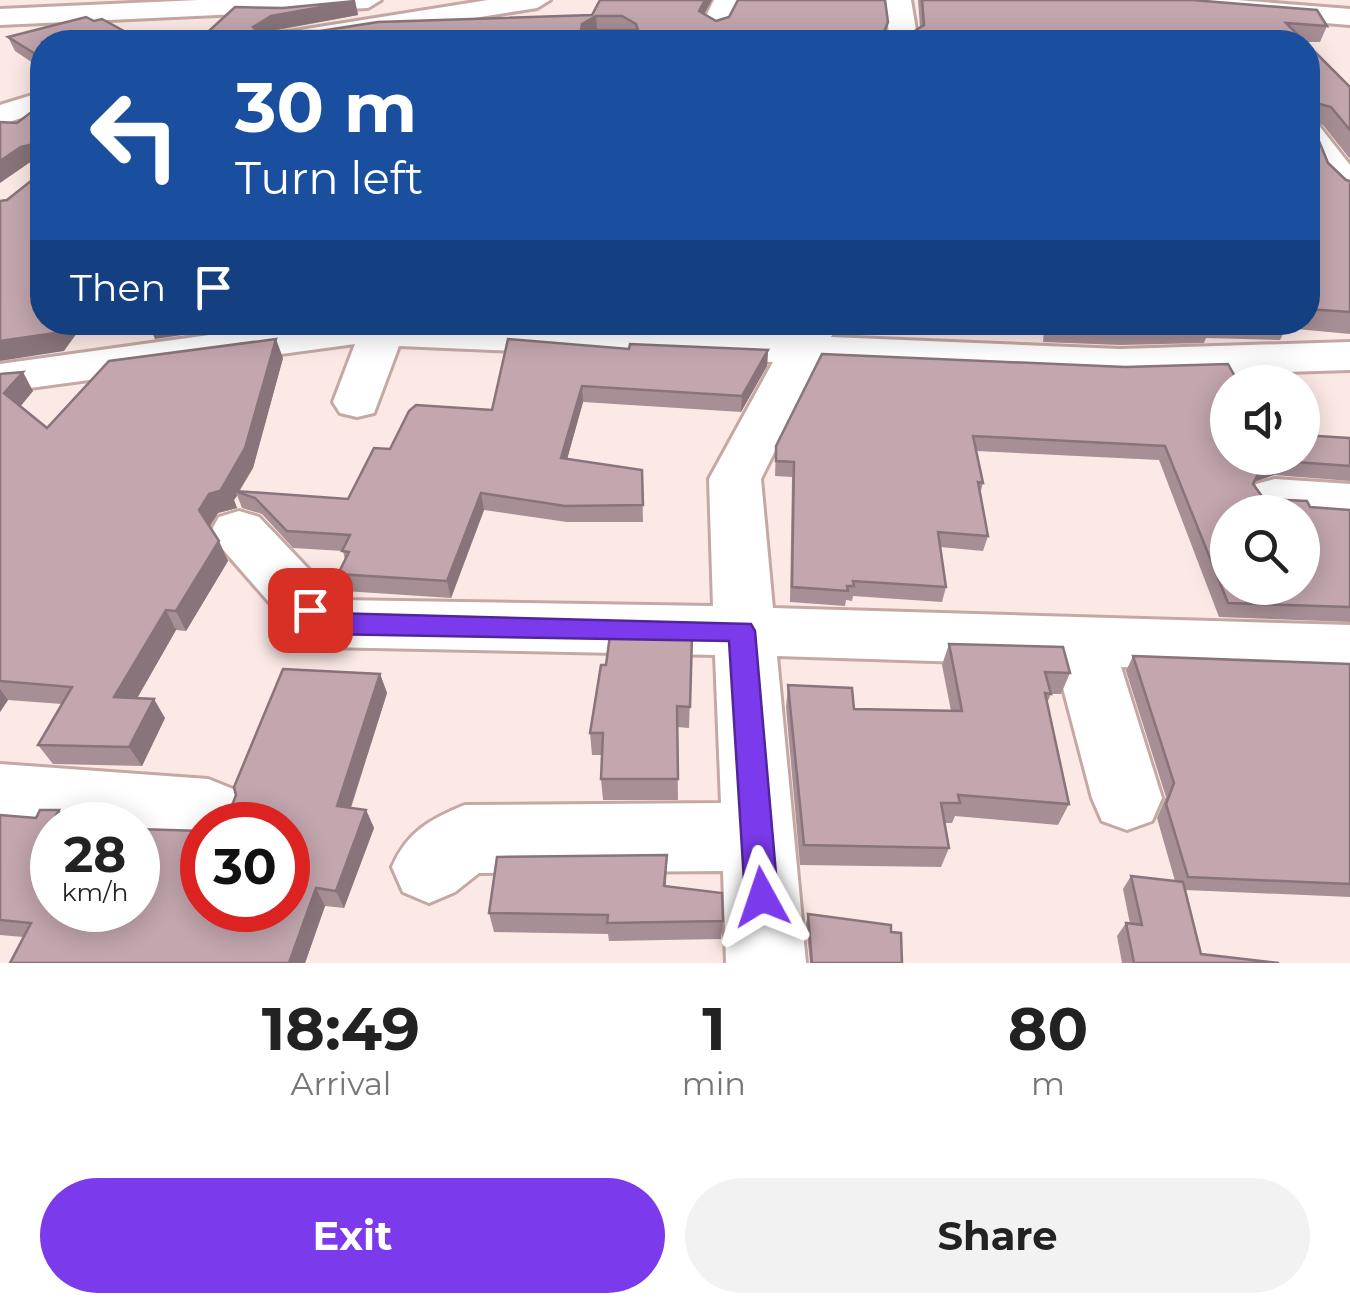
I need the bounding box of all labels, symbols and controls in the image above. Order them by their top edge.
text: 30 m [235,64,417,150]
icon: left [70,70,200,200]
text: Turn left [235,150,423,205]
icon: arrive [186,260,241,315]
text: Then [70,264,166,311]
map controls [1210,365,1320,605]
button: sound [1210,365,1320,475]
button: search [1210,495,1320,605]
pin [268,568,353,653]
icon: arrive [283,583,338,638]
speed limit sign: 30 [180,802,310,932]
text: 28 [64,824,126,885]
position arrow [710,845,814,949]
text: km/h [62,877,128,907]
text: 18:49 [262,992,420,1065]
text: 1 [702,992,726,1065]
text: 80 [1008,992,1088,1065]
text: Arrival [290,1064,391,1103]
text: min [682,1064,746,1103]
text: m [1031,1064,1065,1103]
button: Exit [40,1178,665,1293]
button: Share [685,1178,1310,1293]

